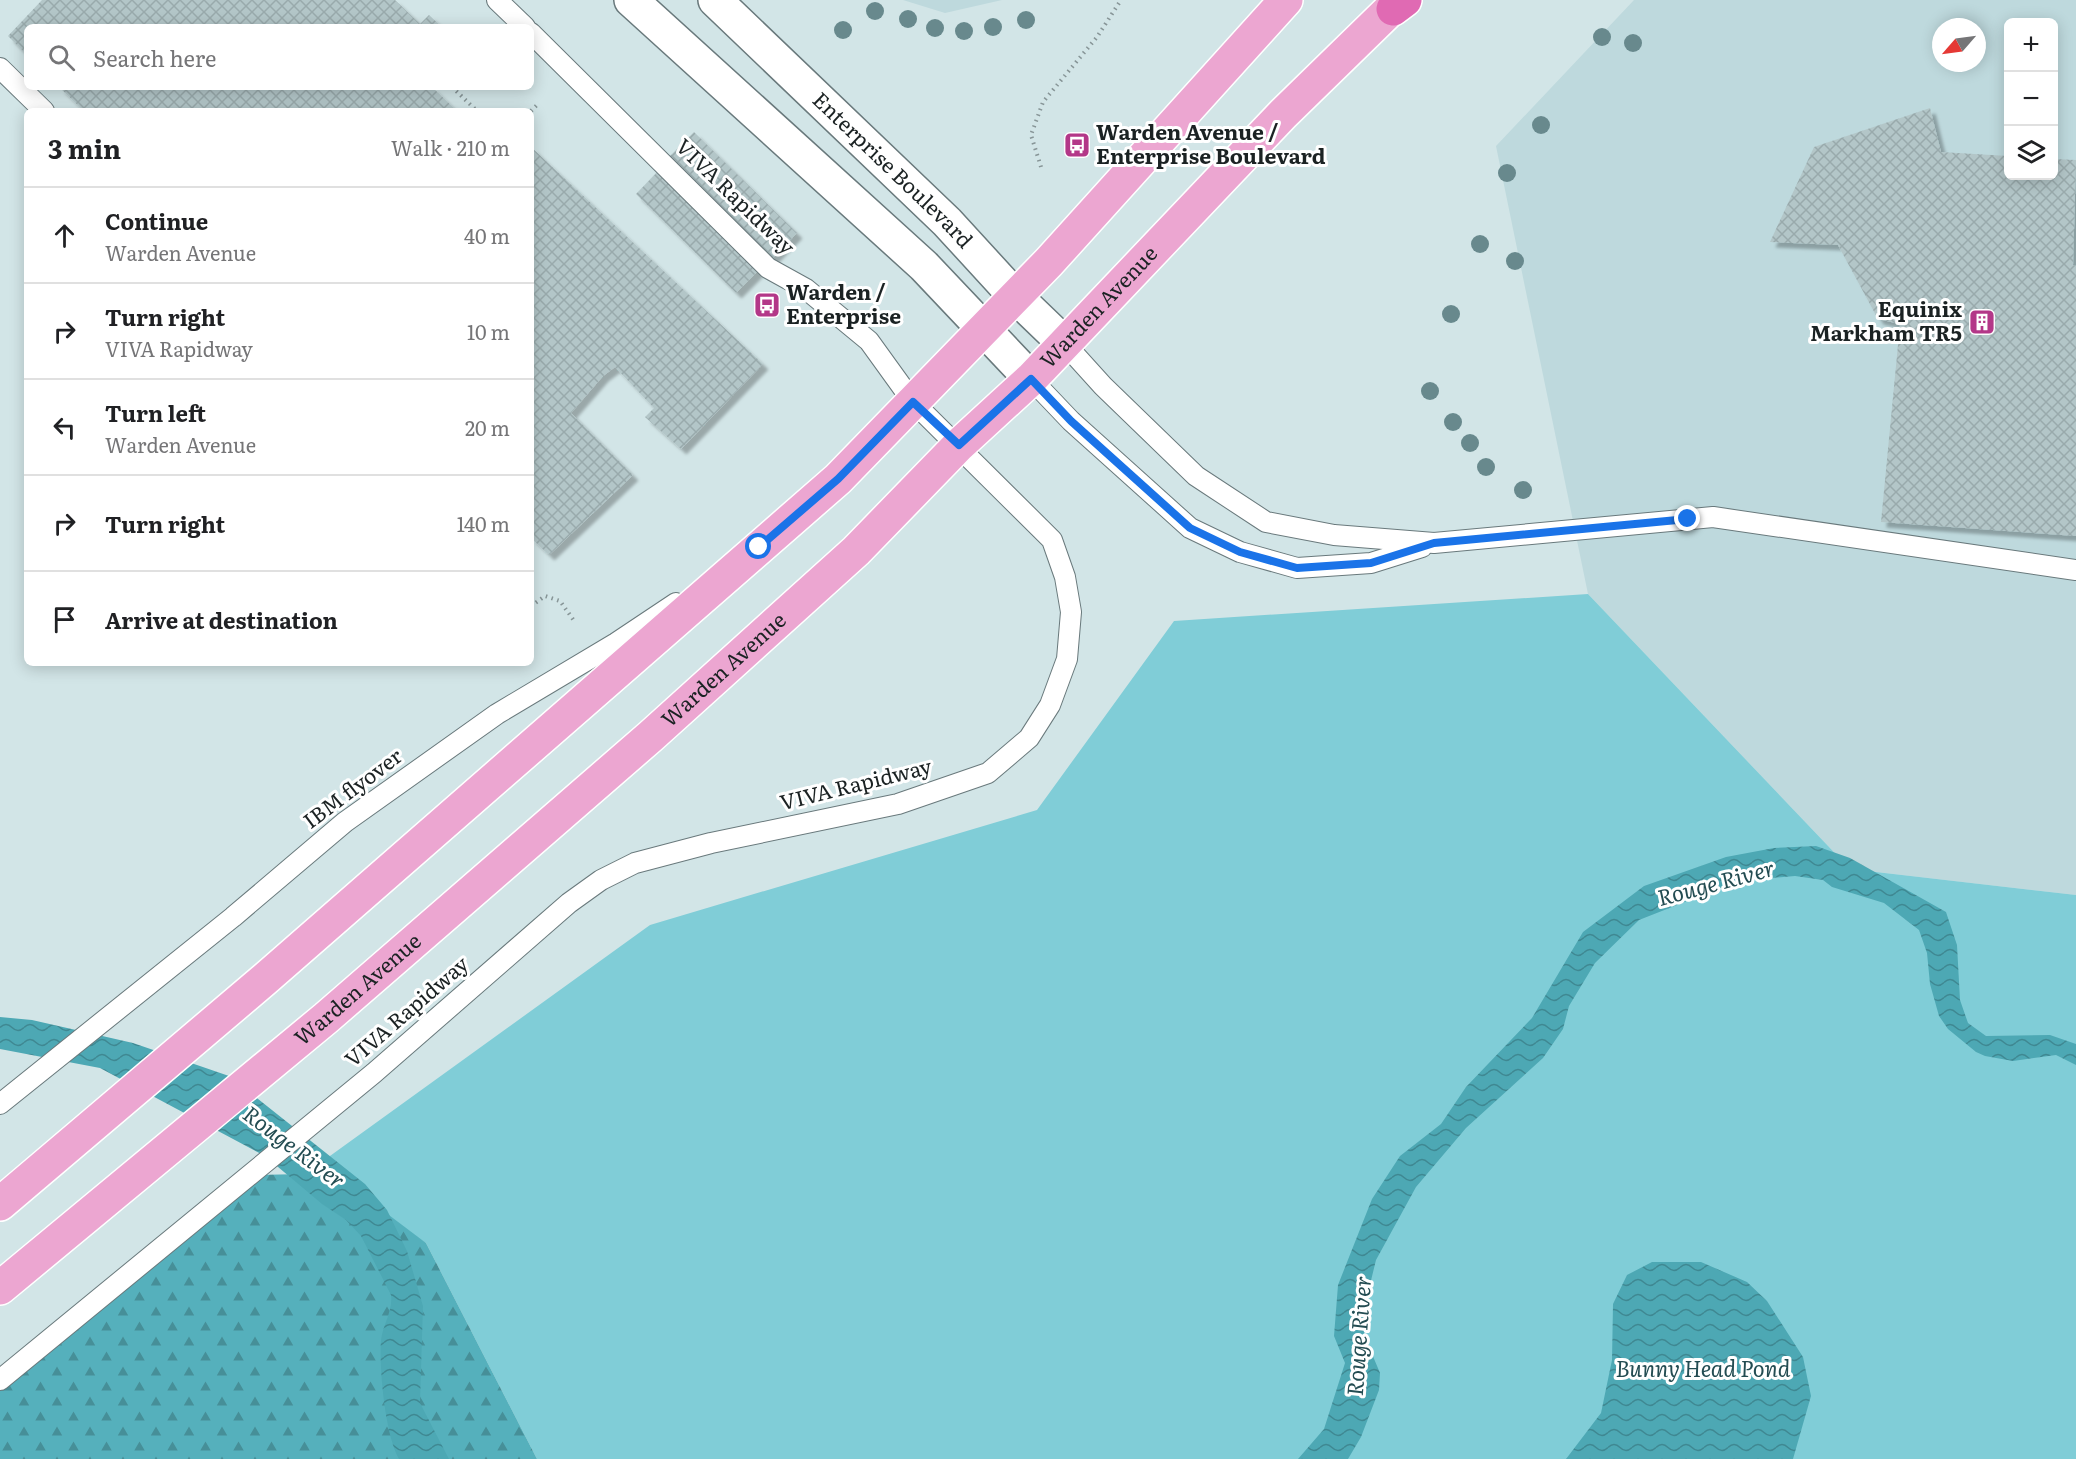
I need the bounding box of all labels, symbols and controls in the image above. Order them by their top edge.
north arrow [1932,18,1986,72]
map controls [2004,18,2058,180]
button: + [2004,18,2058,72]
search box [24,24,534,90]
icon: search [45,41,78,74]
text: Search here [93,41,216,74]
button: − [2004,72,2058,126]
street label: Enterprise Boulevard [807,84,981,254]
place label: Warden Avenue / Enterprise Boulevard [1096,115,1326,170]
button: layers [2004,126,2058,180]
text: 3 min [48,128,121,167]
street label: VIVA Rapidway [670,130,804,261]
bus stop icon: Warden Avenue / Enterprise Boulevard [1062,130,1092,160]
text: Walk · 210 m [391,132,510,162]
text: Continue [105,204,208,237]
icon: ahead [48,219,81,252]
text: 40 m [464,220,510,250]
text: Warden Avenue [105,237,256,267]
street label: Warden Avenue [1031,237,1163,374]
place label: Warden / Enterprise [786,275,901,330]
bus stop icon: Warden / Enterprise [752,290,782,320]
place label: Equinix Markham TR5 [1810,292,1962,347]
text: Turn right [105,300,225,333]
building icon: Equinix Markham TR5 [1967,307,1997,337]
icon: right [48,315,81,348]
text: 10 m [467,316,510,346]
text: VIVA Rapidway [105,333,253,363]
text: Turn left [105,396,206,429]
icon: left [48,411,81,444]
text: 20 m [465,412,510,442]
text: Warden Avenue [105,429,256,459]
route end [1674,505,1700,531]
icon: right [48,507,81,540]
text: Turn right [105,507,225,540]
text: 140 m [457,508,510,538]
route start [745,533,771,559]
icon: arrive [48,603,81,636]
text: Arrive at destination [105,603,338,636]
street label: Warden Avenue [653,603,792,733]
street label: IBM flyover [295,739,408,835]
street label: VIVA Rapidway [776,749,935,816]
water label: Rouge River [1653,850,1778,913]
street label: Warden Avenue [286,924,427,1051]
street label: VIVA Rapidway [337,947,475,1073]
water label: Rouge River [237,1096,353,1195]
water label: Rouge River [1337,1275,1378,1397]
water label: Bunny Head Pond [1616,1351,1791,1384]

